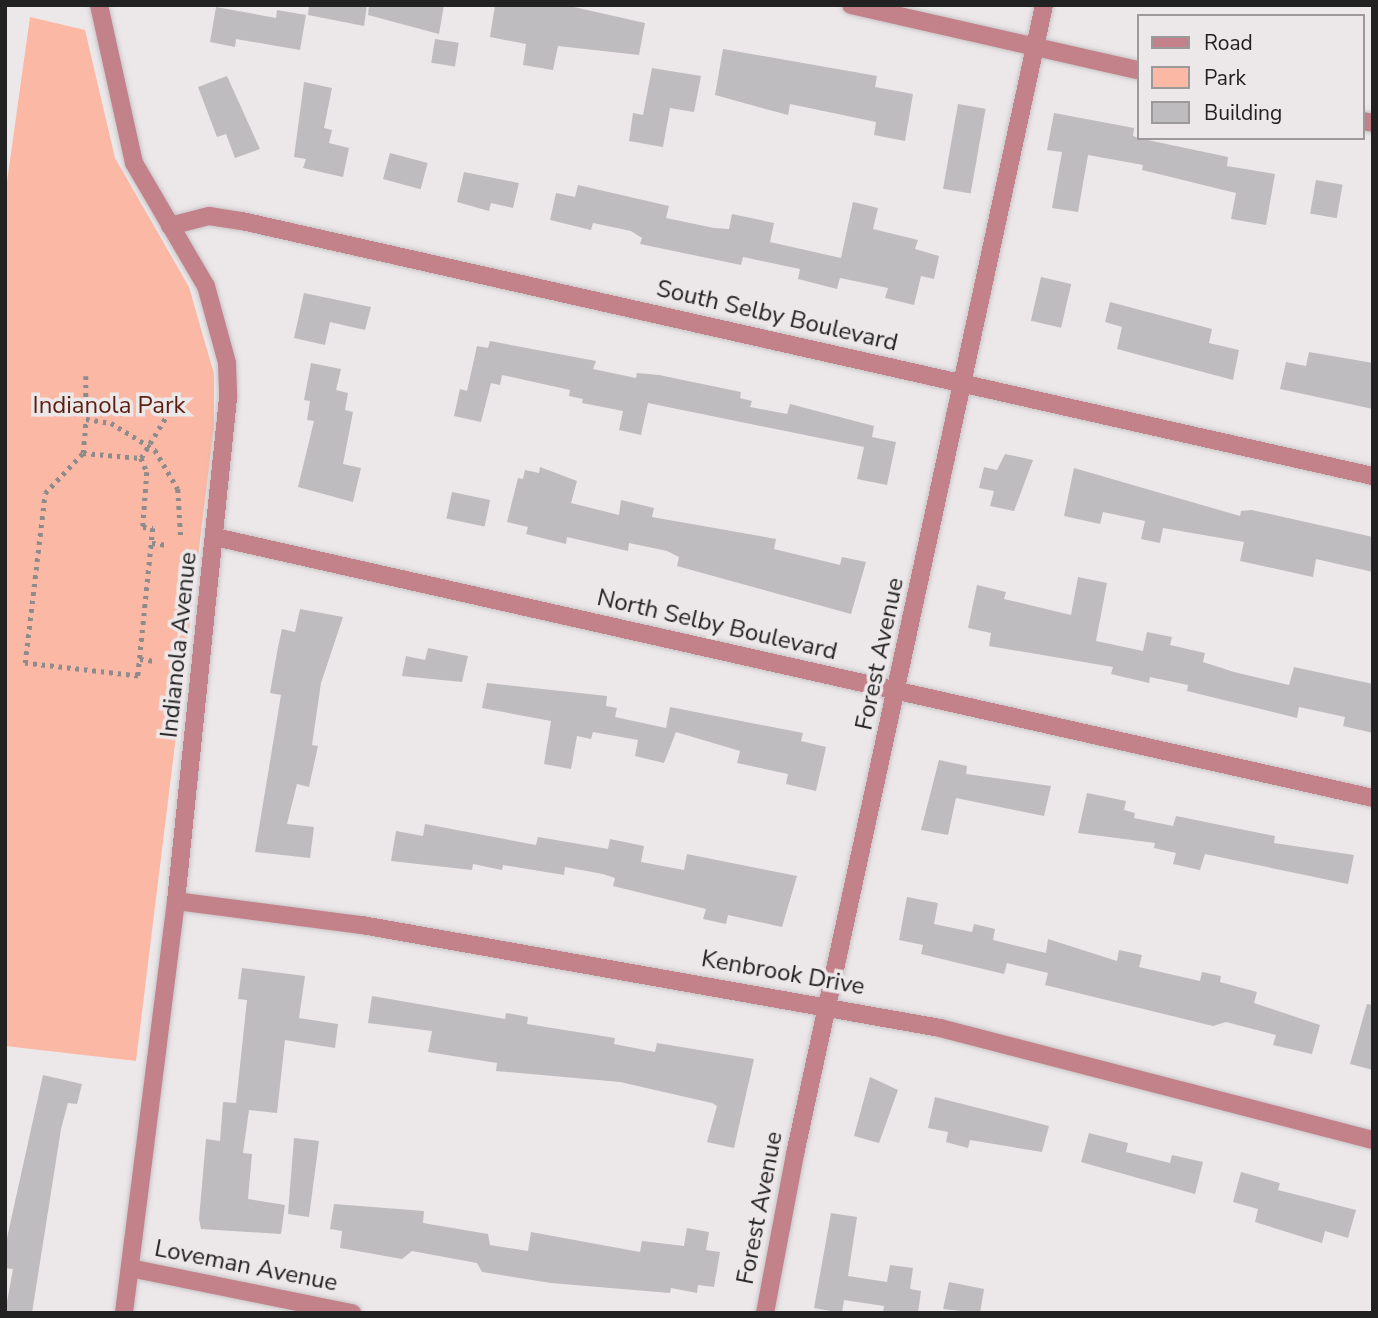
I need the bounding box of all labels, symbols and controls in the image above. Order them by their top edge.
legend [1136,14,1364,140]
text: Road [1204,29,1253,57]
text: Park [1204,64,1246,92]
text: Building [1204,99,1282,127]
street label: South Selby Boulevard [654,274,900,358]
park label: Indianola Park [33,392,185,420]
street label: Indianola Avenue [155,551,203,739]
street label: Forest Avenue [850,575,910,733]
street label: North Selby Boulevard [594,583,840,667]
street label: Kenbrook Drive [699,944,867,1002]
street label: Forest Avenue [731,1129,789,1287]
street label: Loveman Avenue [152,1234,340,1298]

